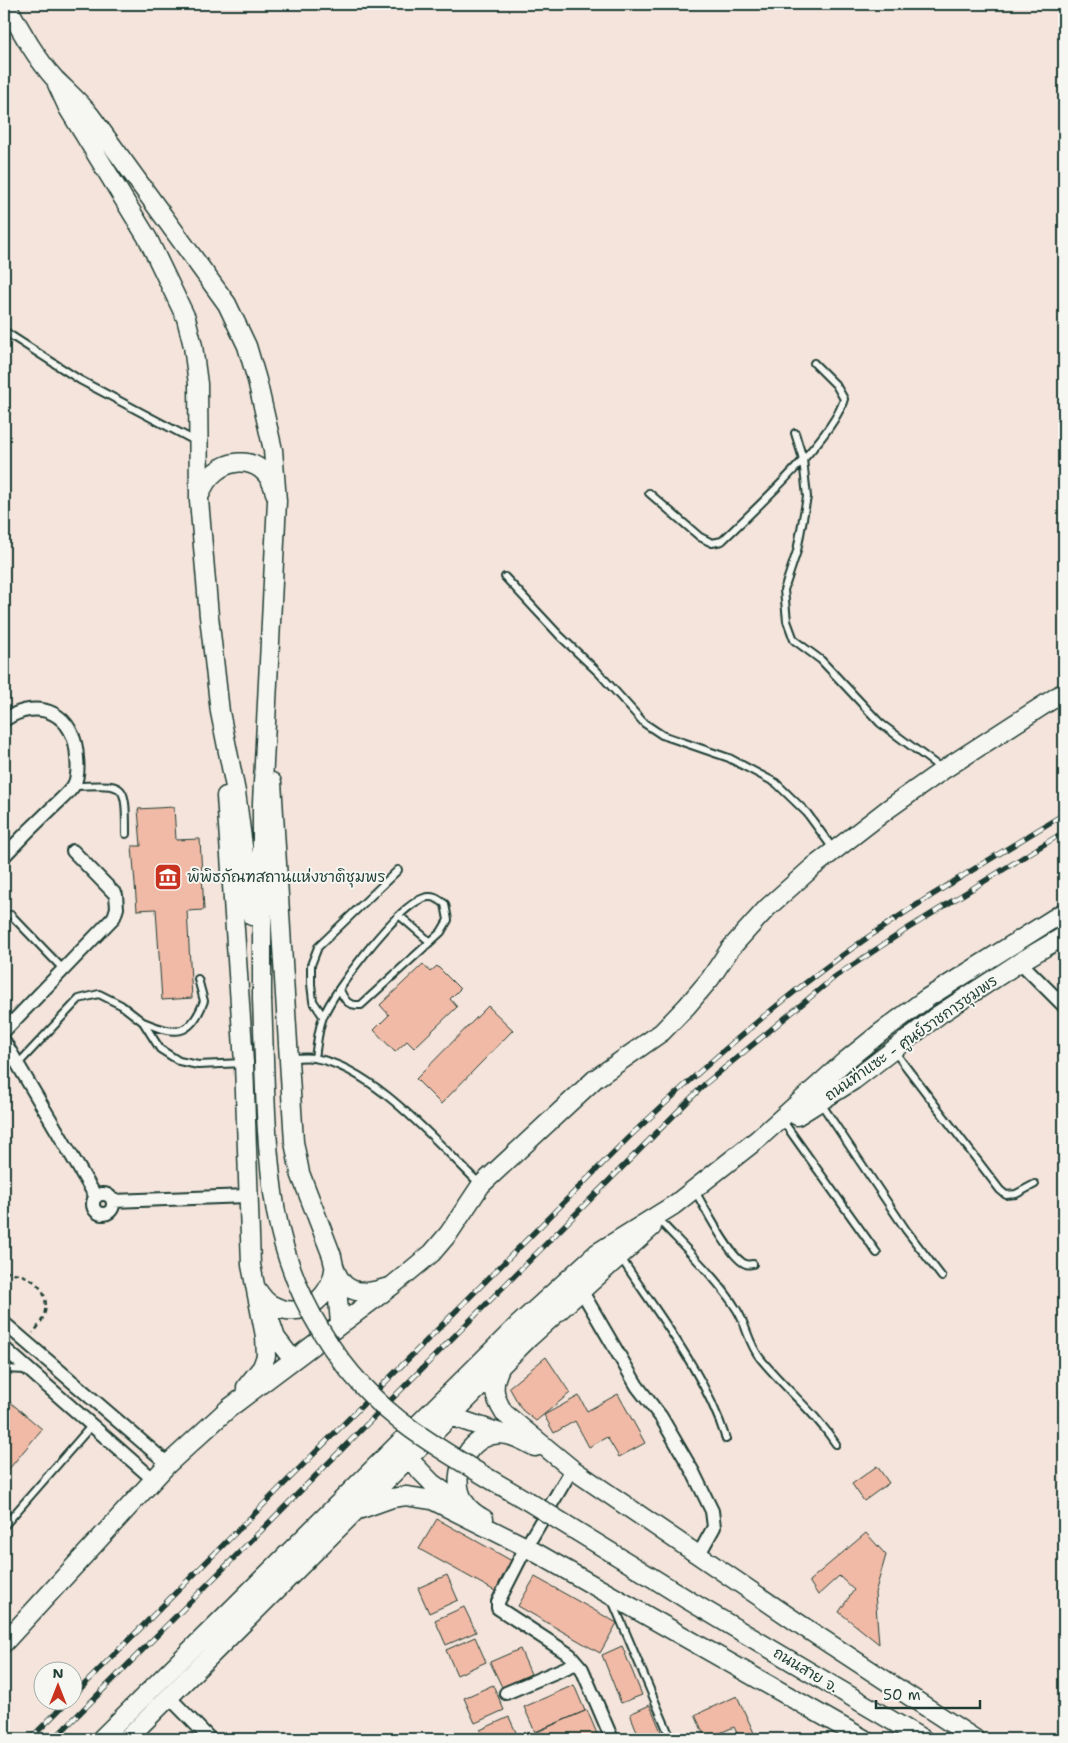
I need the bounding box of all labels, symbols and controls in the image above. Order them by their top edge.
museum icon: พิพิธภัณฑสถานแห่งชาติชุมพร [153,862,183,892]
place label: พิพิธภัณฑสถานแห่งชาติชุมพร [187,867,386,888]
street label: ถนนท่าแซะ - ศูนย์ราชการชุมพร [821,971,1002,1106]
street label: ถนนสาย จ. [770,1643,842,1697]
north arrow [32,1660,82,1710]
text: N [52,1664,64,1682]
scale bar [876,1678,979,1710]
text: 50 m [883,1685,921,1705]

